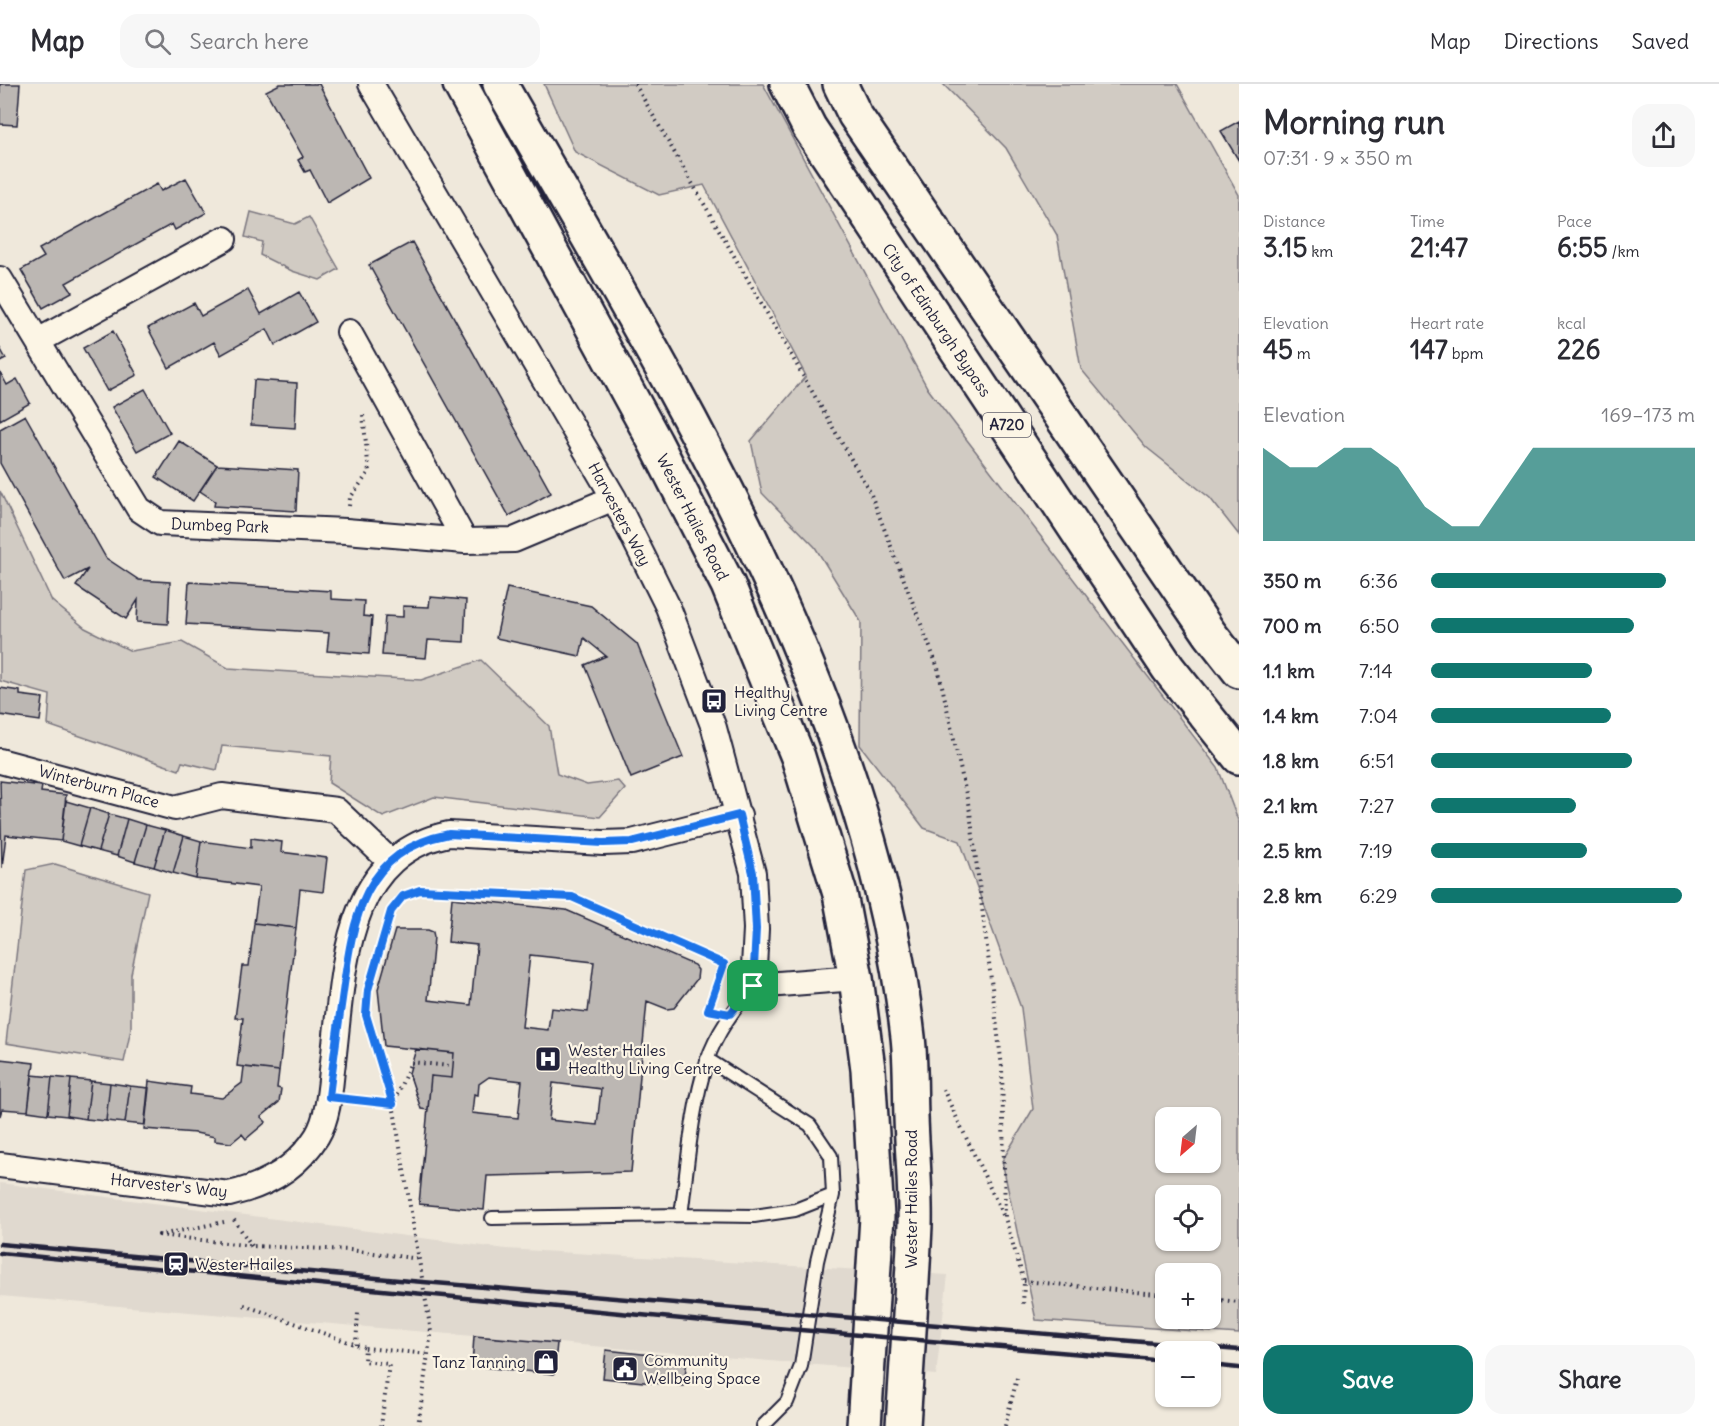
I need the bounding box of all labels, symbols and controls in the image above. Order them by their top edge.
search box [120,14,540,68]
text: Map [30,23,84,59]
icon: search [141,25,174,58]
text: Search here [189,27,309,55]
text: Map [1430,28,1471,55]
text: Directions [1504,28,1598,55]
text: Saved [1631,28,1689,55]
text: Morning run [1263,101,1445,143]
button: share [1632,104,1695,167]
text: 07:31 · 9 × 350 m [1263,145,1413,170]
text: Distance [1263,211,1325,231]
text: Time [1410,211,1445,231]
text: Pace [1557,211,1592,231]
text: 3.15 [1263,231,1307,264]
text: 21:47 [1410,231,1468,264]
text: 6:55 [1557,231,1608,264]
street label: City of Edinburgh Bypass [878,240,996,400]
text: km [1307,241,1333,261]
text: /km [1608,241,1640,261]
text: Elevation [1263,313,1329,333]
text: Heart rate [1410,313,1484,333]
text: kcal [1557,313,1586,333]
text: 45 [1263,333,1293,366]
text: 147 [1410,333,1448,366]
text: 226 [1557,333,1601,366]
text: m [1293,343,1311,363]
text: bpm [1448,343,1484,363]
text: Elevation [1263,402,1345,427]
text: 169–173 m [1601,402,1695,427]
road number: A720 [983,413,1031,437]
street label: Wester Hailes Road [653,451,733,583]
street label: Harvesters Way [584,459,656,569]
street label: Dumbeg Park [171,513,269,537]
text: 350 m [1263,568,1321,593]
text: 6:36 [1359,568,1398,593]
text: 700 m [1263,613,1321,638]
text: 6:50 [1359,613,1400,638]
text: 1.1 km [1263,658,1315,683]
text: 7:14 [1359,658,1393,683]
place label: Healthy Living Centre [734,682,828,720]
bus stop icon: Healthy Living Centre [699,686,729,716]
text: 1.4 km [1263,703,1319,728]
text: 7:04 [1359,703,1398,728]
text: 1.8 km [1263,748,1319,773]
text: 6:51 [1359,748,1395,773]
street label: Winterburn Place [36,760,162,812]
text: 2.1 km [1263,793,1318,818]
text: 7:27 [1359,793,1394,818]
text: 2.5 km [1263,838,1322,863]
text: 7:19 [1359,838,1393,863]
text: 2.8 km [1263,883,1322,908]
text: 6:29 [1359,883,1398,908]
pin [727,960,778,1011]
icon: arrive [736,969,769,1002]
place label: Wester Hailes Healthy Living Centre [568,1040,722,1078]
hospital icon: Wester Hailes Healthy Living Centre [533,1044,563,1074]
north arrow [1155,1107,1221,1173]
map controls [1155,1107,1221,1407]
street label: Wester Hailes Road [901,1129,921,1269]
street label: Harvester's Way [110,1169,228,1201]
button: locate [1155,1185,1221,1251]
station icon: Wester Hailes [161,1249,191,1279]
place label: Wester Hailes [195,1254,293,1274]
button: + [1155,1263,1221,1329]
button: − [1155,1341,1221,1407]
button: Save [1263,1345,1473,1414]
button: Share [1485,1345,1695,1414]
shop icon: Tanz Tanning [531,1347,561,1377]
place label: Community Wellbeing Space [644,1350,760,1388]
place label: Tanz Tanning [432,1352,526,1372]
public building icon: Community Wellbeing Space [610,1354,640,1384]

